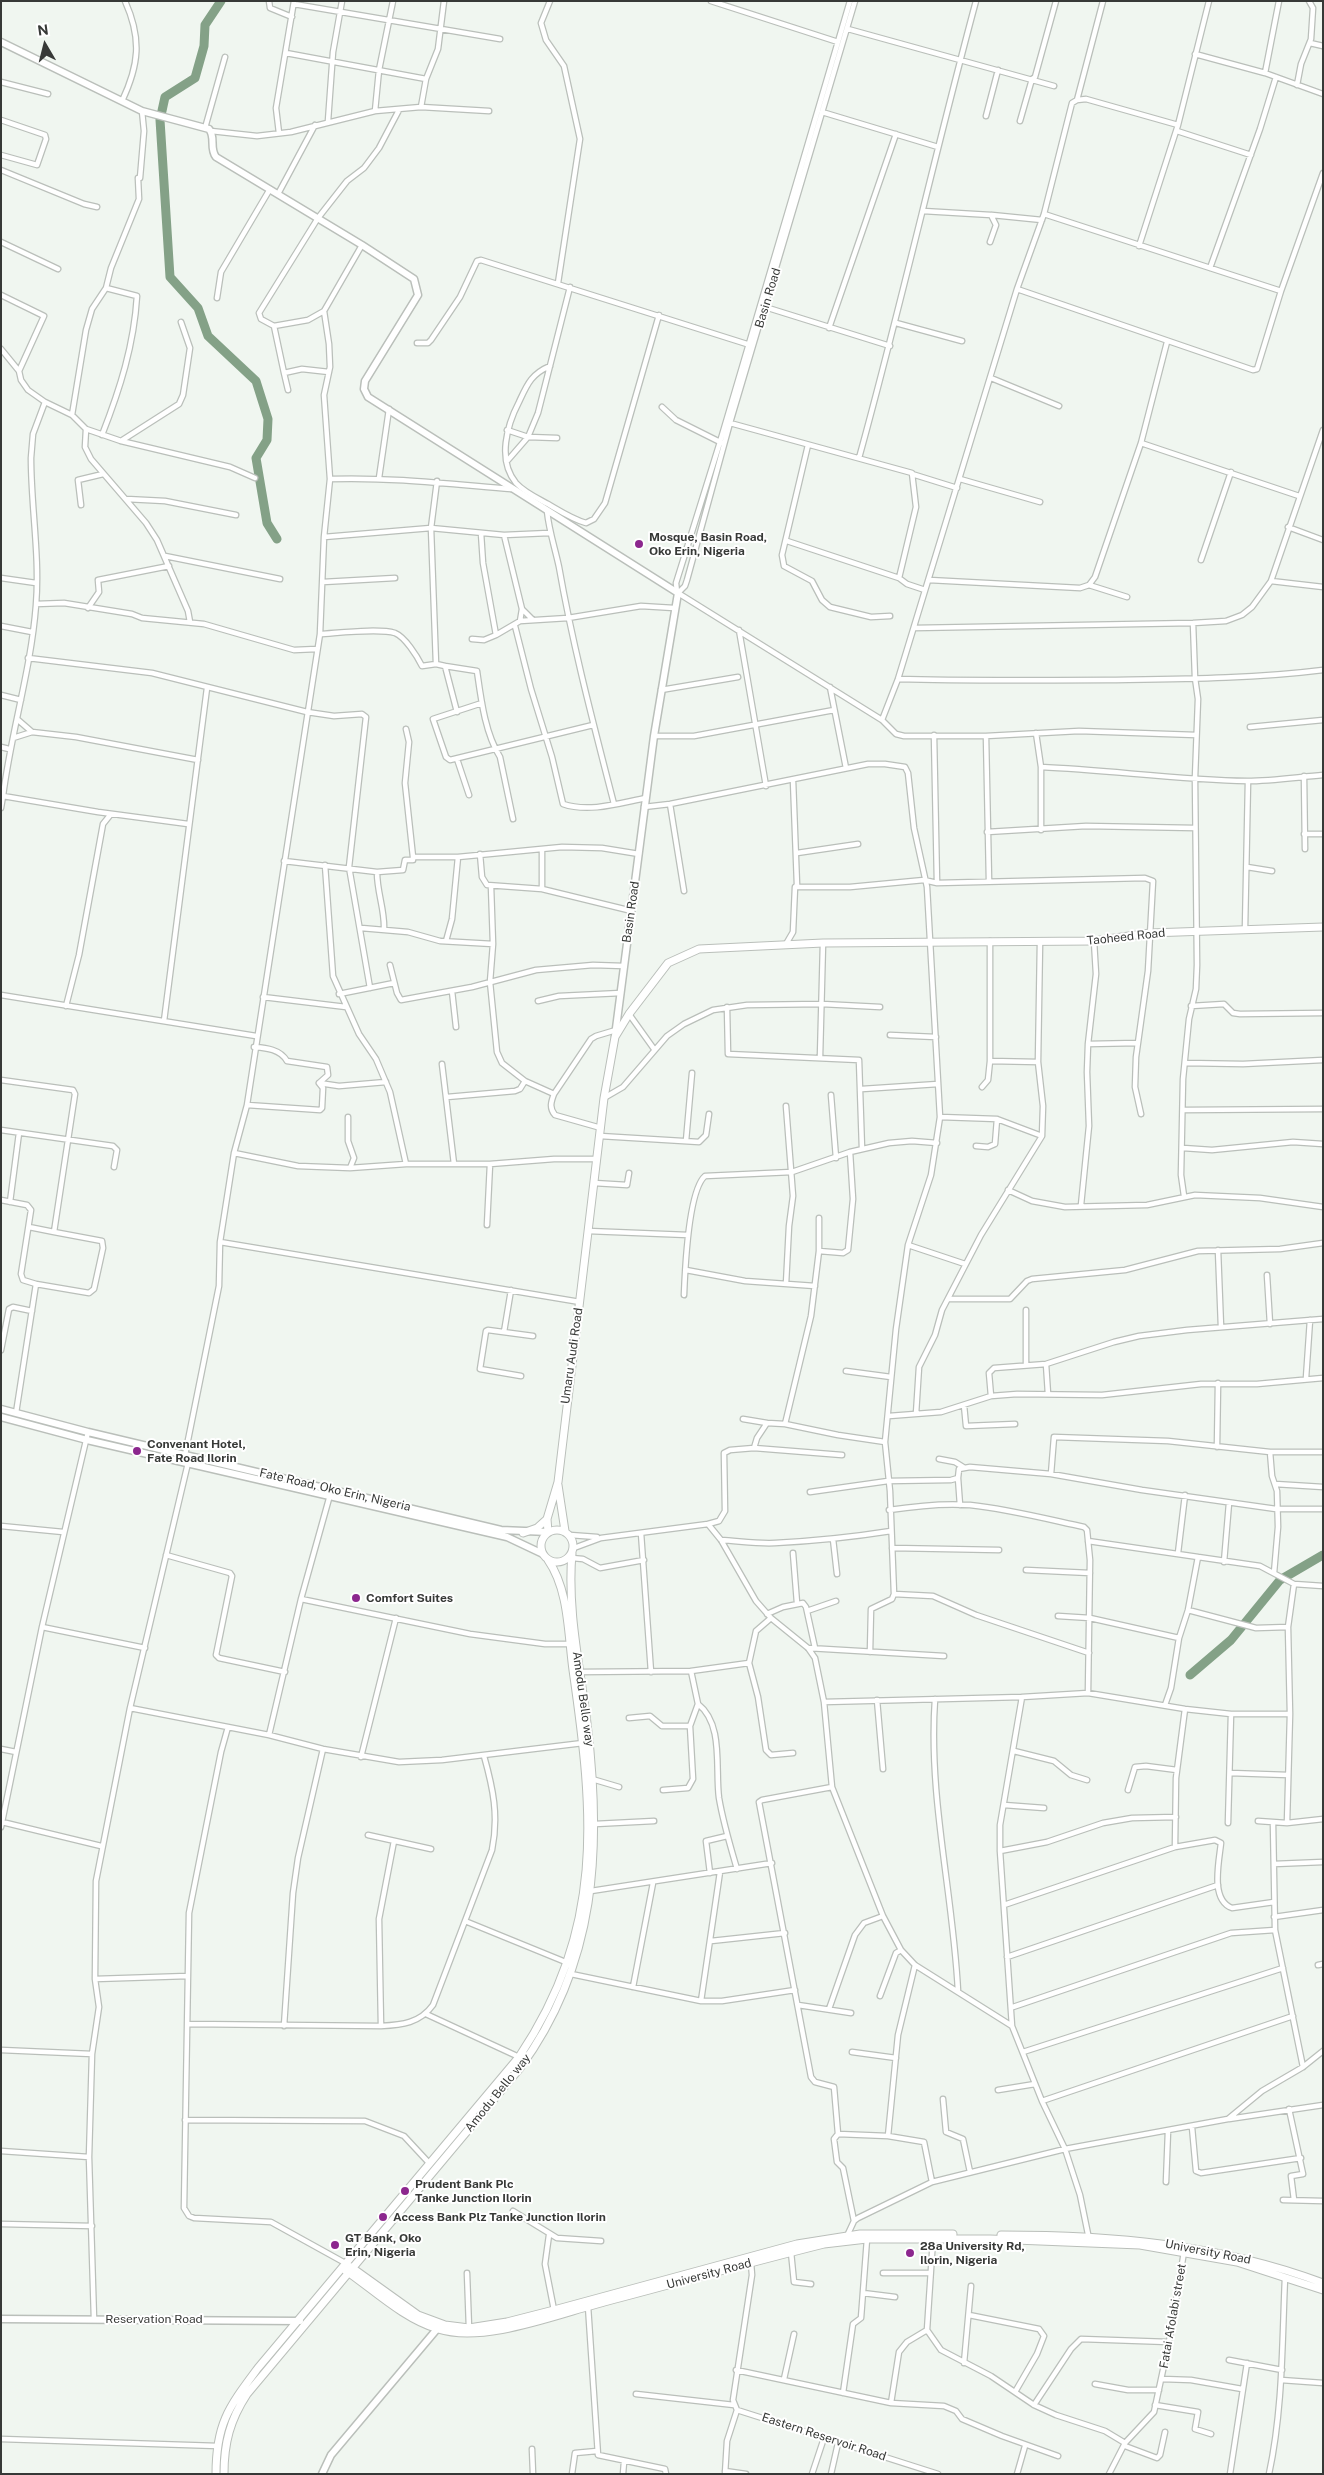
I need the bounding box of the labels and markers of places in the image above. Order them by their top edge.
place label: Mosque, Basin Road, Oko Erin, Nigeria [649,530,767,558]
marker: Mosque, Basin Road, Oko Erin, Nigeria [633,538,645,550]
place label: Convenant Hotel, Fate Road Ilorin [147,1437,246,1465]
marker: Convenant Hotel, Fate Road Ilorin [131,1445,143,1457]
place label: Comfort Suites [366,1591,453,1605]
marker: Comfort Suites [350,1592,362,1604]
place label: Prudent Bank Plc Tanke Junction Ilorin [415,2177,532,2205]
marker: Prudent Bank Plc Tanke Junction Ilorin [399,2185,411,2197]
place label: Access Bank Plz Tanke Junction Ilorin [393,2210,606,2224]
marker: Access Bank Plz Tanke Junction Ilorin [377,2211,389,2223]
place label: GT Bank, Oko Erin, Nigeria [345,2231,421,2259]
marker: GT Bank, Oko Erin, Nigeria [329,2239,341,2251]
place label: 28a University Rd, Ilorin, Nigeria [920,2239,1025,2267]
marker: 28a University Rd, Ilorin, Nigeria [904,2247,916,2259]

